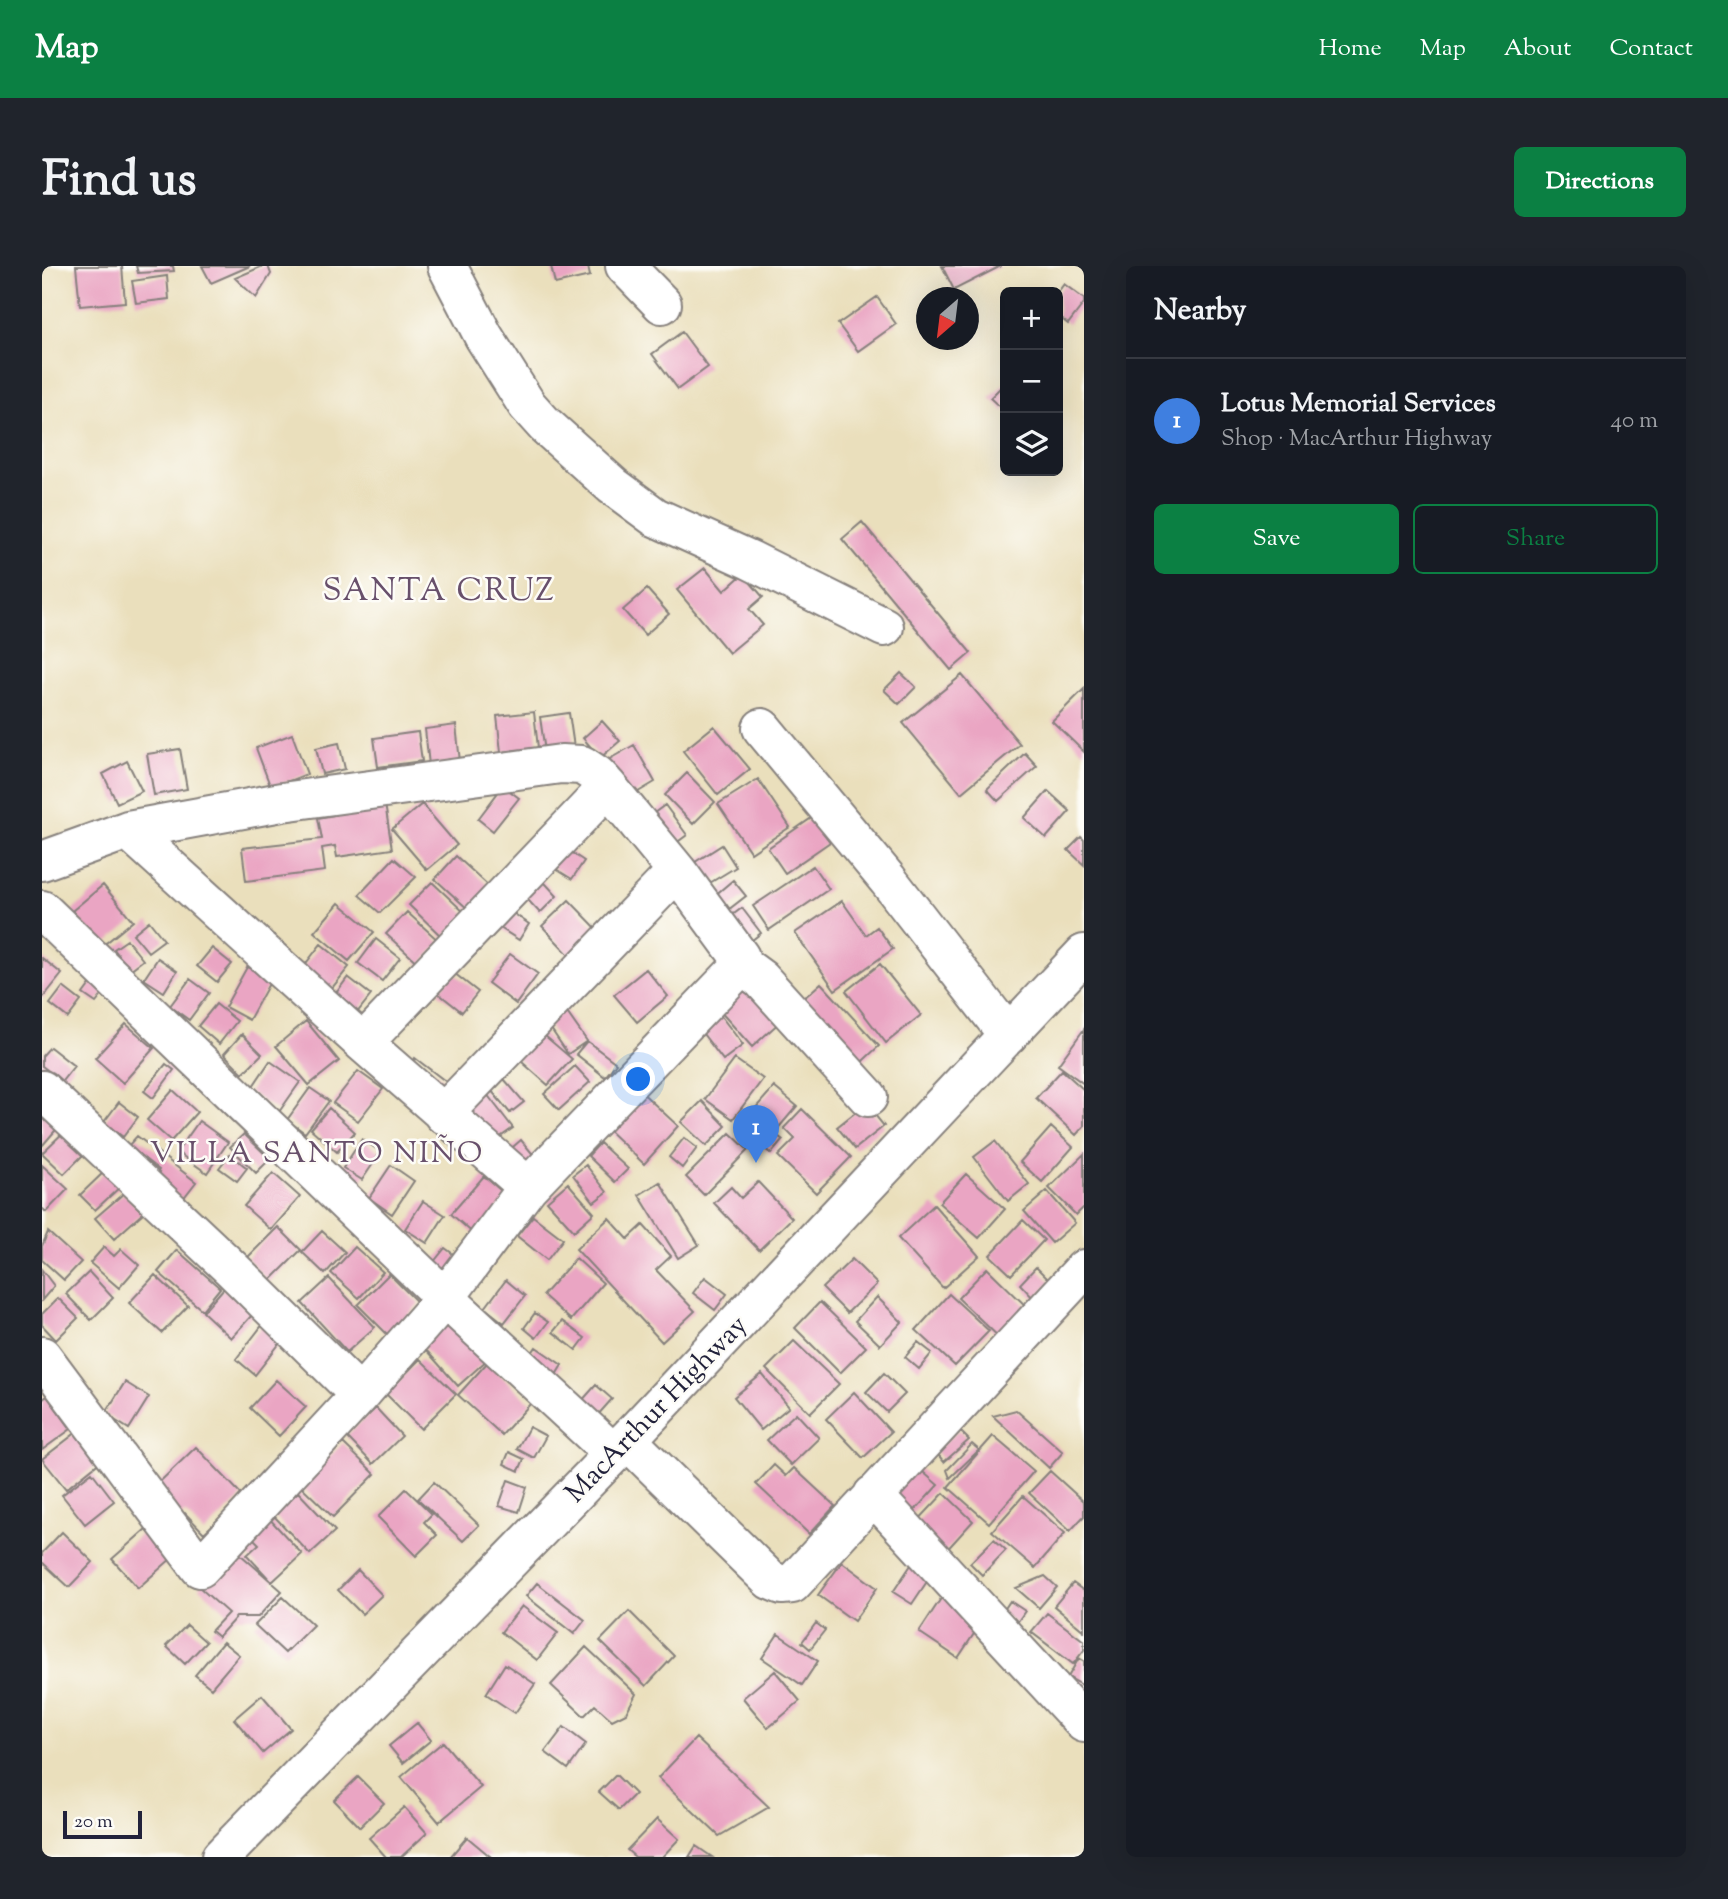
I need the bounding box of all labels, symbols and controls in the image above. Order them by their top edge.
text: Map [35,25,99,73]
text: Home [1319,32,1382,66]
text: Map [1420,32,1466,66]
text: About [1504,32,1571,66]
text: Contact [1609,32,1693,66]
text: Find us [42,147,196,217]
button: Directions [1514,147,1686,217]
north arrow [916,287,979,350]
map controls [1000,287,1063,476]
button: + [1000,287,1063,350]
text: Nearby [1154,290,1246,333]
button: − [1000,350,1063,413]
text: Lotus Memorial Services [1221,386,1496,423]
text: 1 [1173,405,1181,438]
text: 40 m [1611,405,1658,438]
button: layers [1000,413,1063,476]
text: Shop · MacArthur Highway [1221,423,1492,456]
button: Save [1154,504,1399,574]
button: Share [1413,504,1658,574]
district label: SANTA CRUZ [322,569,556,615]
your location [621,1062,655,1096]
pin: 1 [733,1105,779,1163]
district label: VILLA SANTO NIÑO [150,1133,484,1176]
street label: MacArthur Highway [557,1307,758,1513]
scale bar [63,1808,142,1840]
text: 20 m [74,1809,113,1836]

